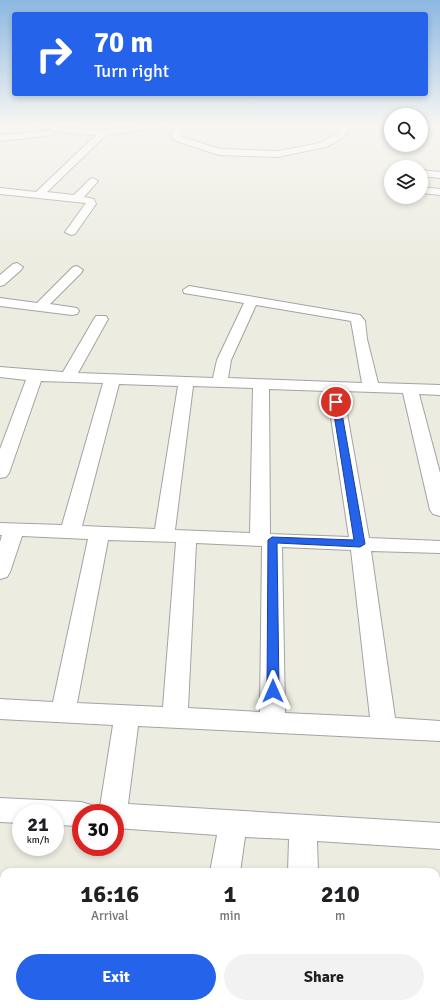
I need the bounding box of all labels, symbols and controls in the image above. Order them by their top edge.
text: 70 m [94,26,153,60]
icon: right [28,28,80,80]
text: Turn right [94,60,169,82]
map controls [384,108,428,204]
button: search [384,108,428,152]
button: layers [384,160,428,204]
pin [319,385,353,419]
icon: arrive [325,391,347,413]
position arrow [252,670,294,712]
speed limit sign: 30 [72,804,124,856]
text: 21 [27,812,49,837]
text: km/h [27,834,49,846]
text: 16:16 [80,879,139,909]
text: 1 [224,879,236,909]
text: 210 [321,879,360,909]
text: Arrival [91,908,128,924]
text: min [220,908,241,924]
text: m [335,908,345,924]
button: Exit [16,954,216,1000]
button: Share [224,954,424,1000]

